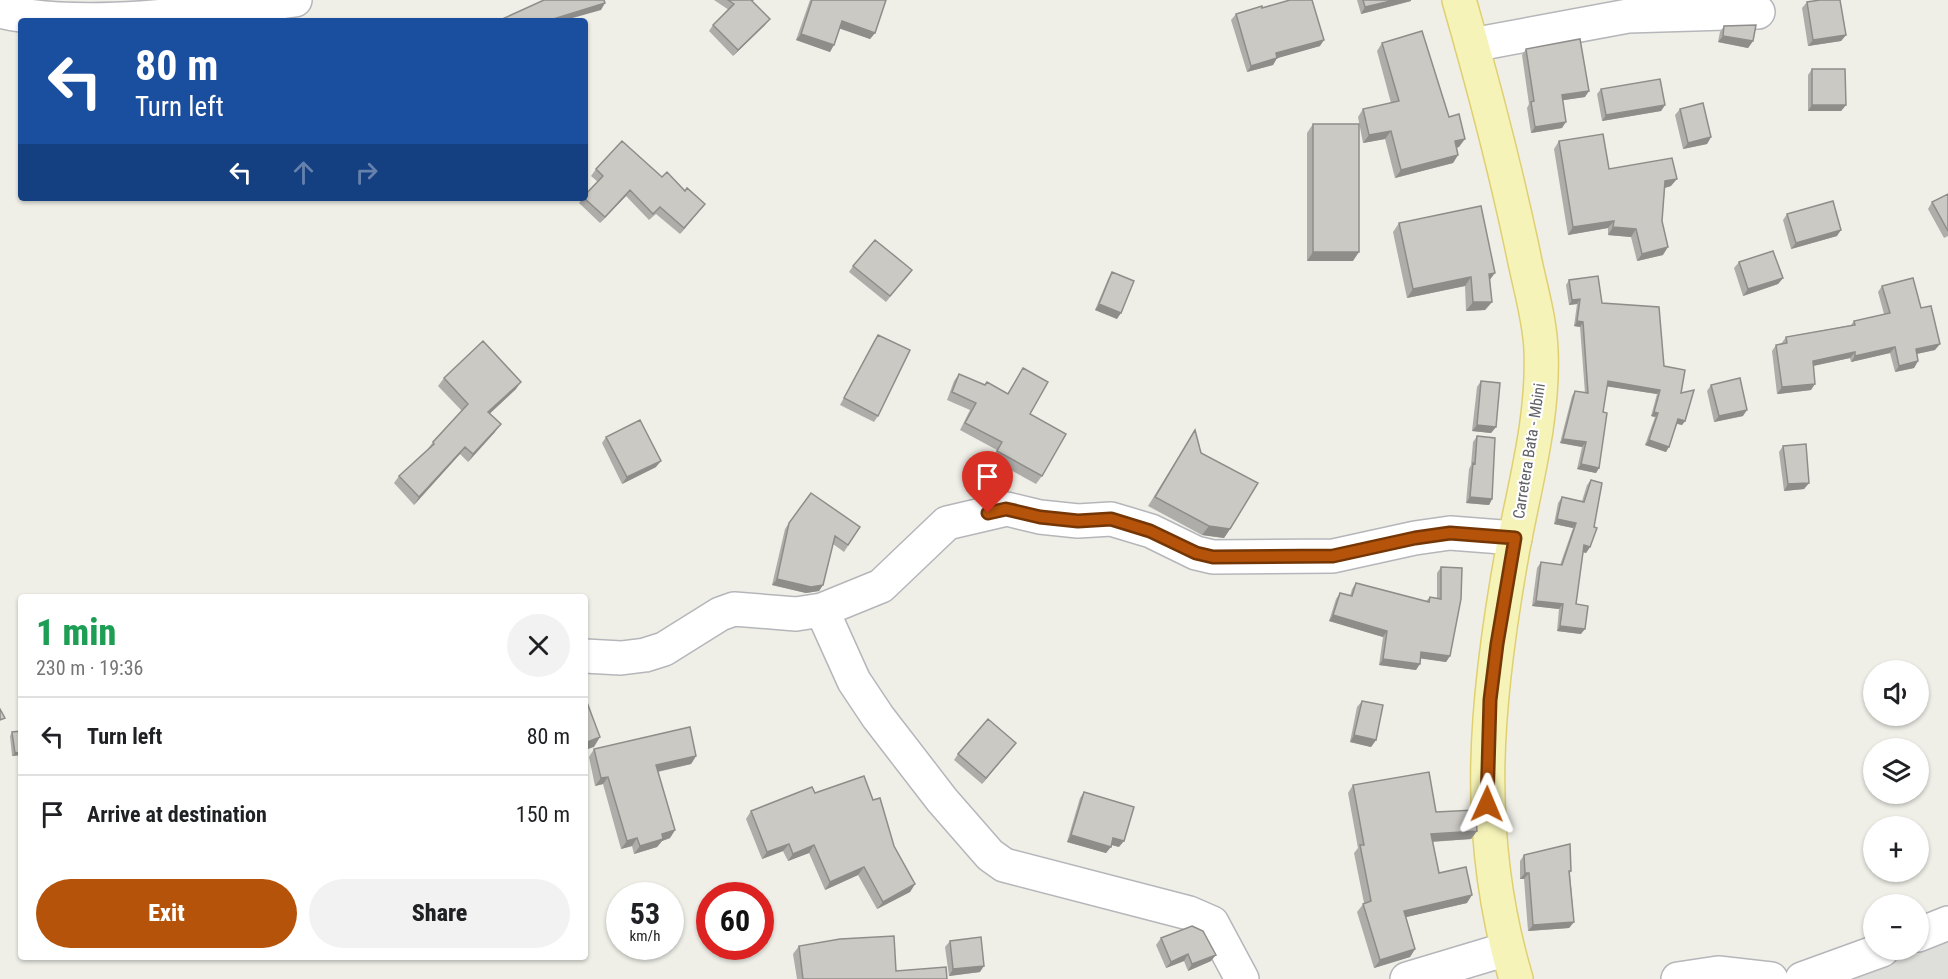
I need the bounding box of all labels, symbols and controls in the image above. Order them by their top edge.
text: 80 m [135,41,218,90]
icon: left [36,42,114,120]
text: Turn left [135,91,224,123]
icon: left [224,156,257,189]
icon: ahead [287,156,320,189]
icon: right [350,156,383,189]
street label: Carretera Bata - Mbini [1509,382,1549,520]
pin [962,451,1013,513]
icon: arrive [971,460,1004,493]
text: 1 min [36,612,116,654]
button: close [507,614,570,677]
text: 230 m · 19:36 [36,656,143,680]
map controls [1863,660,1929,960]
button: sound [1863,660,1929,726]
icon: left [36,720,69,753]
text: Turn left [87,724,162,749]
text: 80 m [527,724,570,749]
button: layers [1863,738,1929,804]
position arrow [1455,772,1519,836]
icon: arrive [36,798,69,831]
text: Arrive at destination [87,802,267,827]
text: 150 m [516,802,570,827]
button: + [1863,816,1929,882]
button: Exit [36,879,297,948]
button: Share [309,879,570,948]
speed limit sign: 60 [696,882,774,960]
button: − [1863,894,1929,960]
text: 53 [630,896,660,931]
text: km/h [630,927,660,945]

